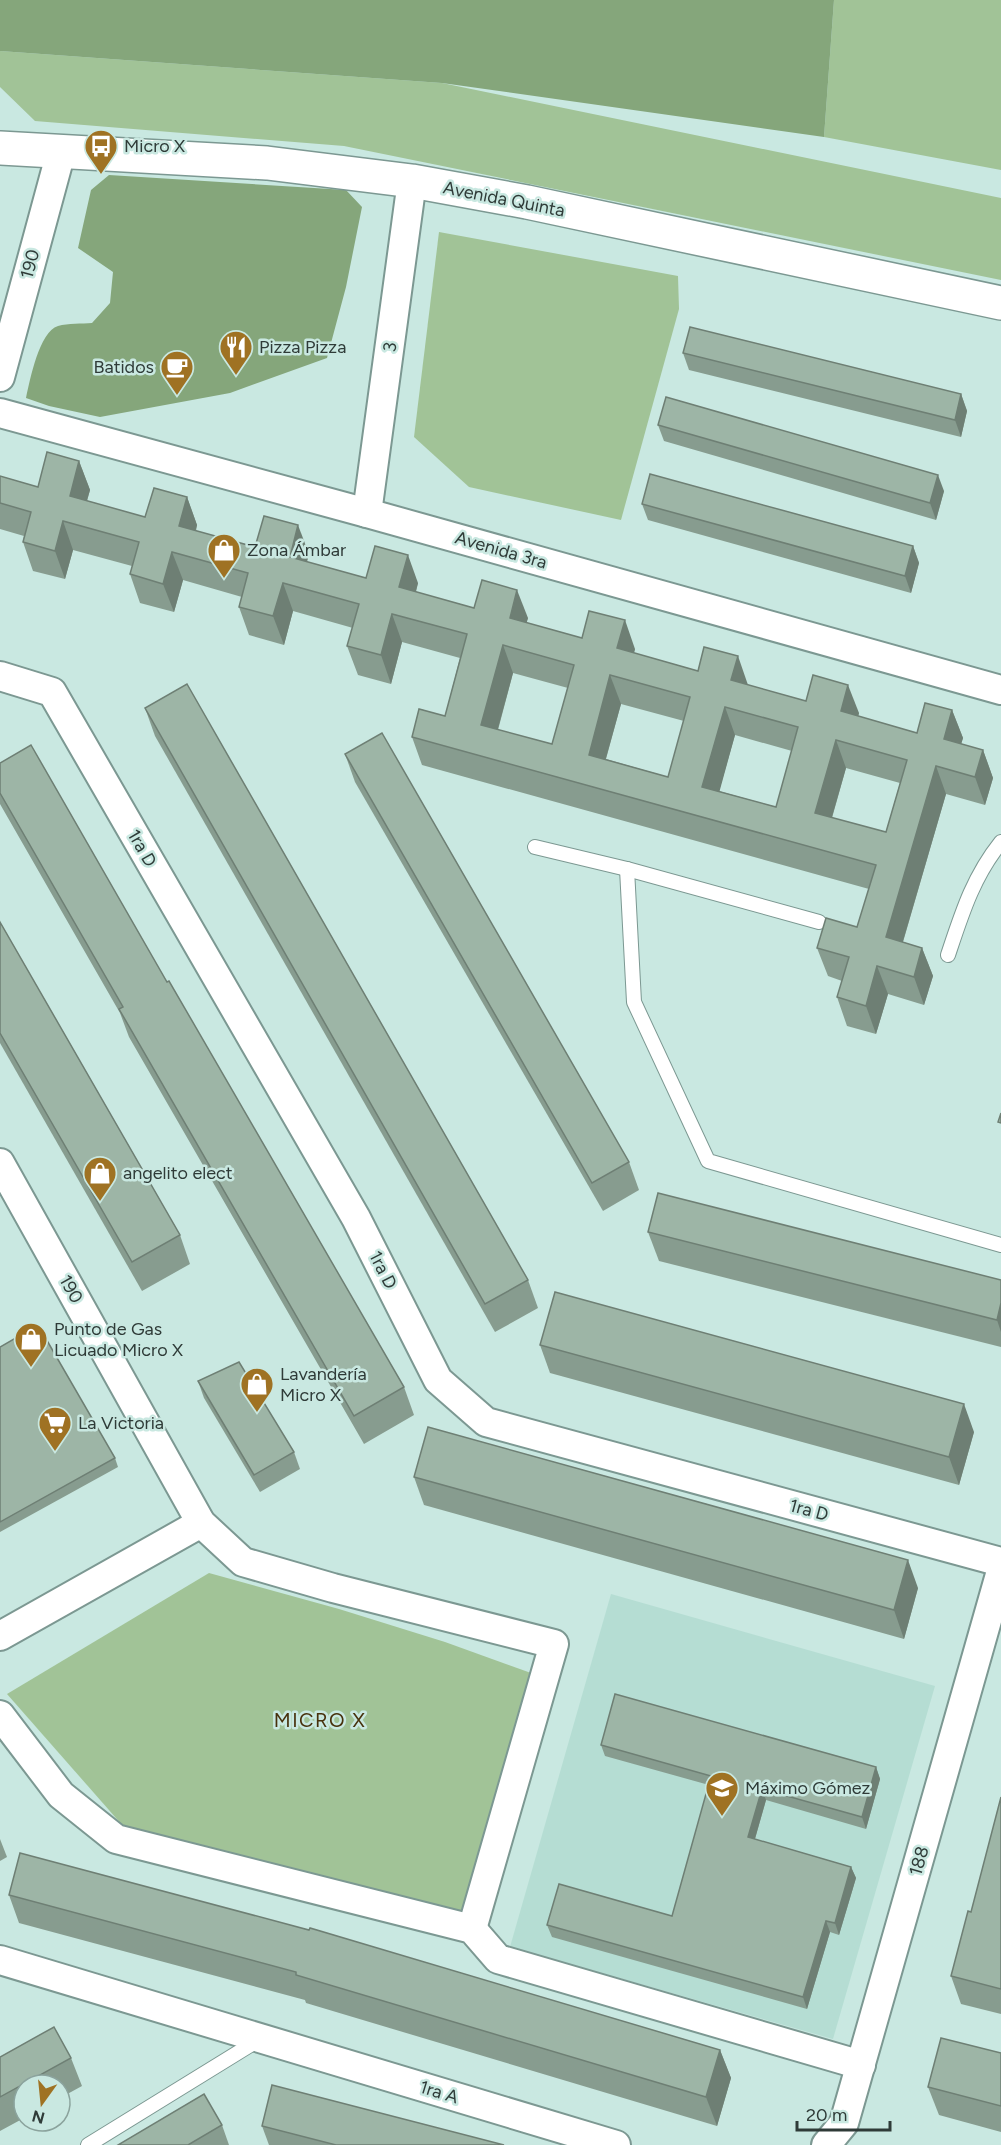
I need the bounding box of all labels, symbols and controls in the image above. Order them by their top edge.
bus stop icon: Micro X [83,128,119,175]
place label: Micro X [124,135,185,157]
street label: Avenida Quinta [441,176,567,222]
street label: 190 [16,247,44,281]
restaurant icon: Pizza Pizza [218,329,254,376]
place label: Pizza Pizza [259,336,346,358]
street label: 3 [378,341,402,353]
cafe icon: Batidos [159,349,195,396]
place label: Batidos [93,356,154,378]
street label: Avenida 3ra [453,526,549,574]
shop icon: Zona Ámbar [206,532,242,579]
place label: Zona Ámbar [247,539,346,561]
street label: 1ra D [123,825,161,871]
shop icon: angelito elect [82,1155,118,1202]
place label: angelito elect [123,1162,233,1184]
street label: 1ra D [364,1247,402,1293]
street label: 190 [54,1271,88,1307]
place label: Punto de Gas Licuado Micro X [54,1318,183,1361]
shop icon: Punto de Gas Licuado Micro X [13,1321,49,1368]
place label: Lavandería Micro X [280,1363,367,1406]
shop icon: Lavandería Micro X [239,1366,275,1413]
supermarket icon: La Victoria [37,1405,73,1452]
place label: La Victoria [78,1412,164,1434]
street label: 1ra D [787,1494,831,1526]
district label: MICRO X [274,1708,366,1732]
school or university icon: Máximo Gómez [704,1770,740,1817]
place label: Máximo Gómez [745,1777,871,1799]
street label: 188 [904,1844,934,1878]
north arrow [12,2073,72,2133]
street label: 1ra A [417,2076,461,2108]
scale bar [797,2094,890,2132]
text: 20 m [806,2104,847,2126]
text: N [30,2106,47,2128]

